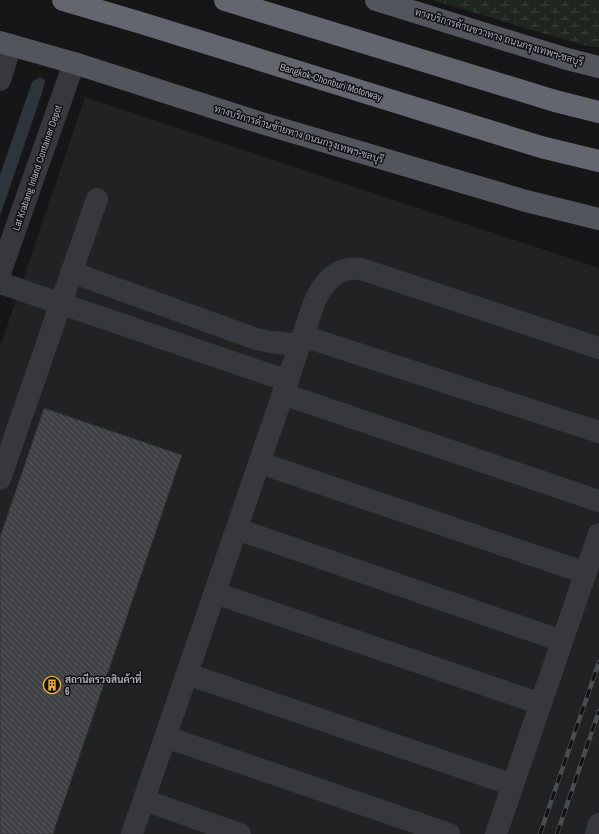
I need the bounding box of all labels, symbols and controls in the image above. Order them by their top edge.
street label: ทางบริการด้านขวาทาง ถนนกรุงเทพฯ-ชลบุรี [413,5,585,70]
street label: Bangkok-Chonburi Motorway [278,60,385,104]
street label: ทางบริการด้านซ้ายทาง ถนนกรุงเทพฯ-ชลบุรี [212,102,386,167]
street label: Lat Krabang Inland Container Depot [9,103,65,232]
place label: สถานีตรวจสินค้าที่ 6 [65,671,142,698]
building icon: สถานีตรวจสินค้าที่ 6 [42,675,62,695]

